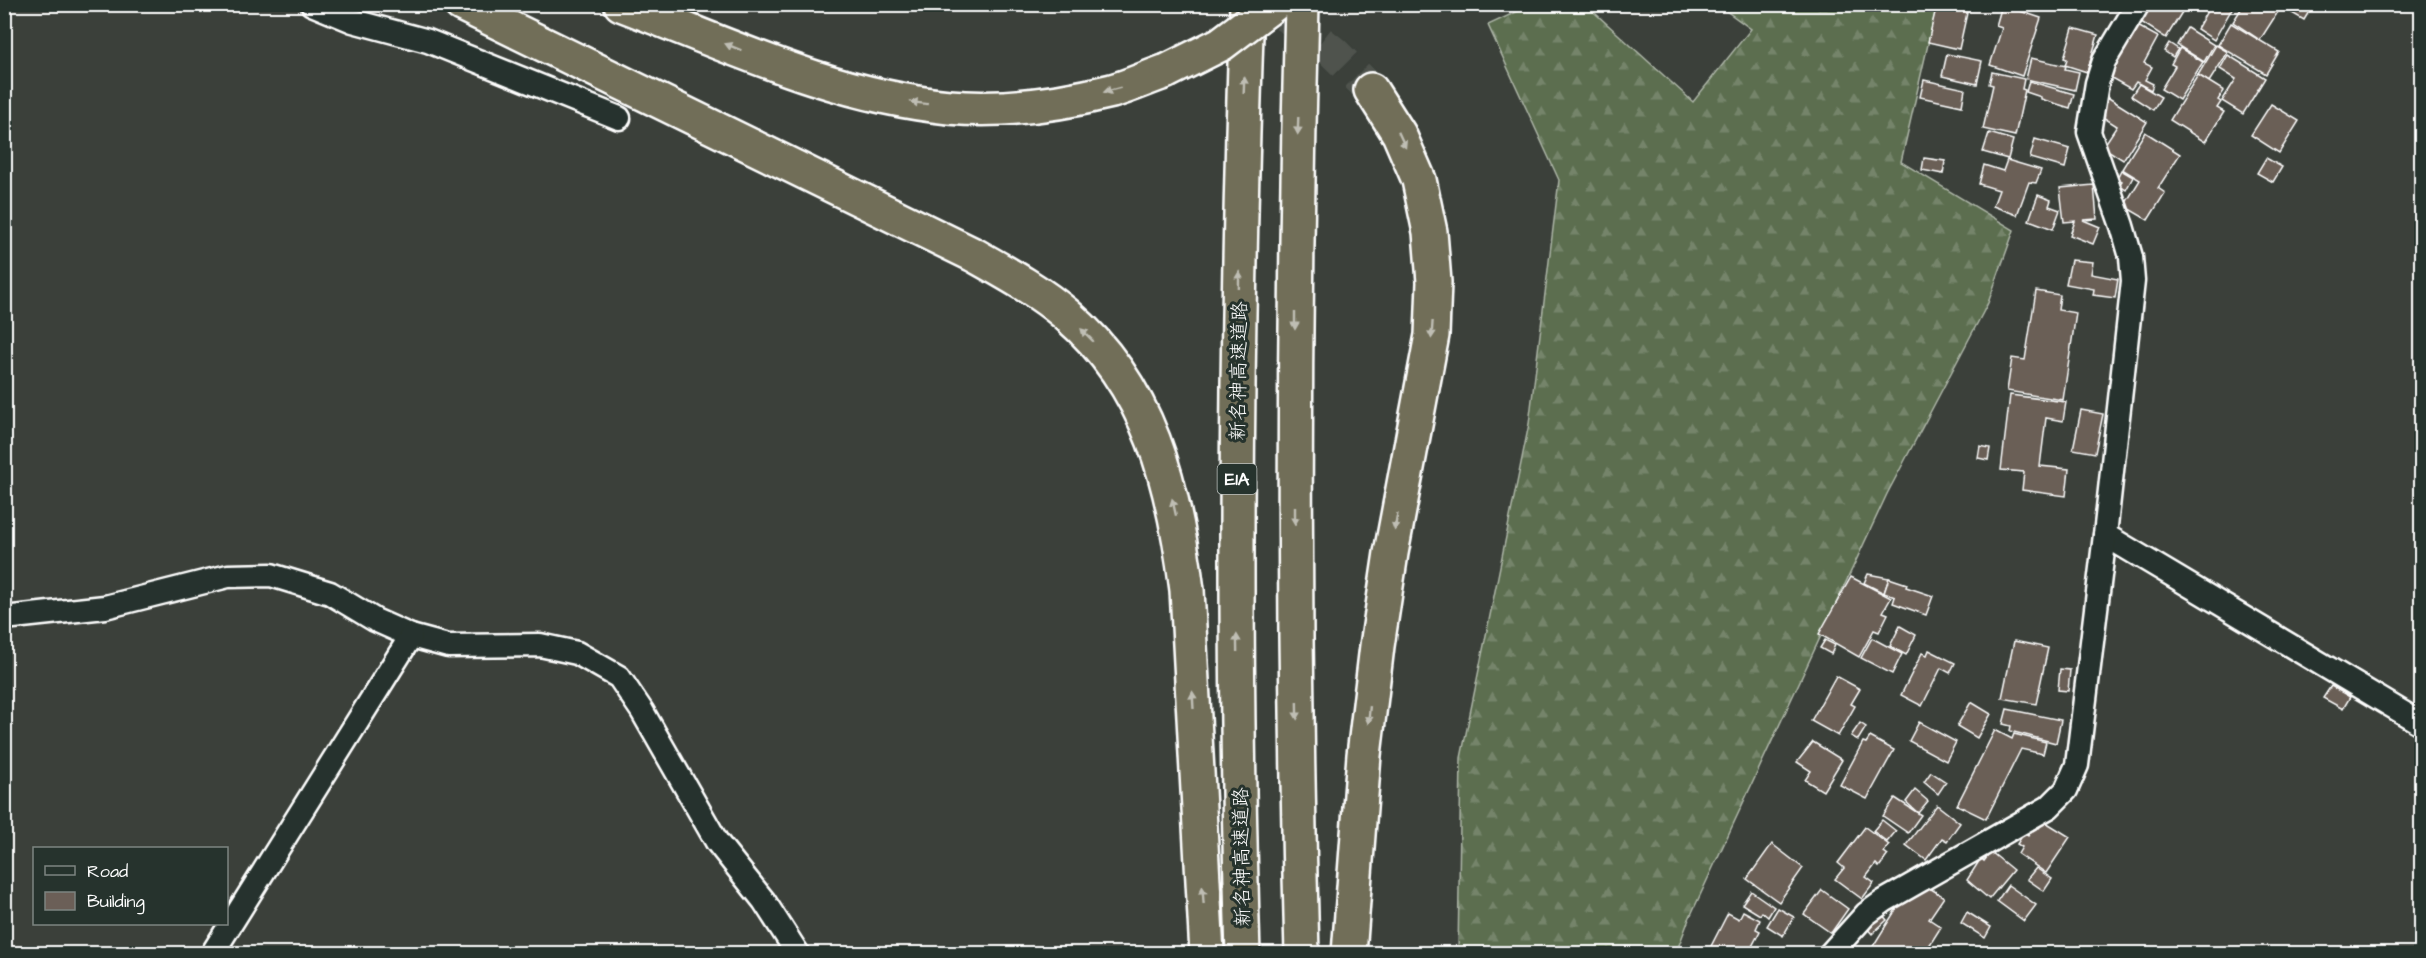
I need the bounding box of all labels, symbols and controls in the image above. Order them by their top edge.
one-way arrow [723,42,741,52]
one-way arrow [1240,76,1249,95]
one-way arrow [1103,86,1121,95]
one-way arrow [909,98,928,108]
one-way arrow [1294,116,1303,135]
one-way arrow [1397,132,1406,149]
one-way arrow [1234,271,1244,290]
street label: 新名神高速道路 [1224,301,1254,441]
one-way arrow [1291,311,1300,330]
one-way arrow [1427,321,1436,340]
one-way arrow [1081,329,1095,343]
road number: E1A [1218,464,1256,494]
one-way arrow [1169,497,1178,516]
one-way arrow [1290,506,1300,525]
one-way arrow [1391,512,1400,531]
one-way arrow [1232,634,1242,653]
one-way arrow [1188,691,1197,710]
one-way arrow [1292,701,1302,720]
one-way arrow [1364,705,1374,724]
street label: 新名神高速道路 [1227,787,1257,927]
legend [33,847,228,925]
text: Road [87,859,128,884]
one-way arrow [1199,886,1208,905]
text: Building [87,889,145,915]

